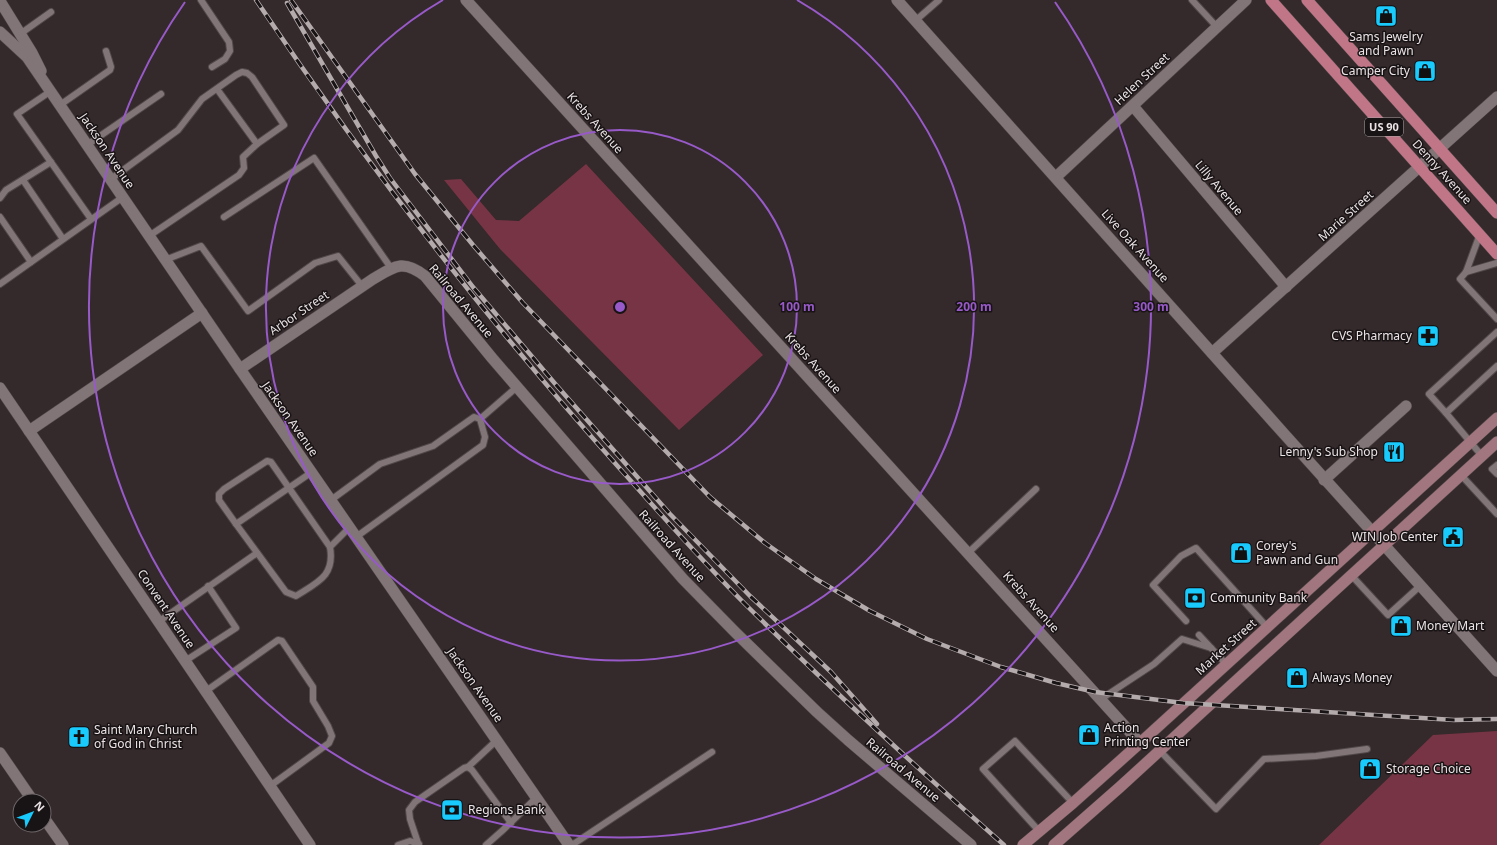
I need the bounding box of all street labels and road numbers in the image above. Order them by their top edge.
street label: Helen Street [1110,48,1173,109]
street label: Krebs Avenue [563,88,628,157]
street label: Jackson Avenue [75,109,139,192]
road number: US 90 [1365,118,1403,136]
street label: Denny Avenue [1409,136,1476,208]
street label: Lilly Avenue [1191,157,1248,219]
street label: Marie Street [1314,186,1378,245]
street label: Live Oak Avenue [1098,205,1173,286]
street label: Railroad Avenue [425,260,498,341]
street label: Arbor Street [265,286,333,339]
street label: Krebs Avenue [781,328,846,397]
street label: Jackson Avenue [258,377,323,460]
street label: Railroad Avenue [635,506,710,586]
street label: Convent Avenue [134,566,199,652]
street label: Krebs Avenue [999,567,1064,636]
street label: Market Street [1191,614,1260,679]
street label: Jackson Avenue [443,643,508,726]
street label: Railroad Avenue [863,734,944,806]

